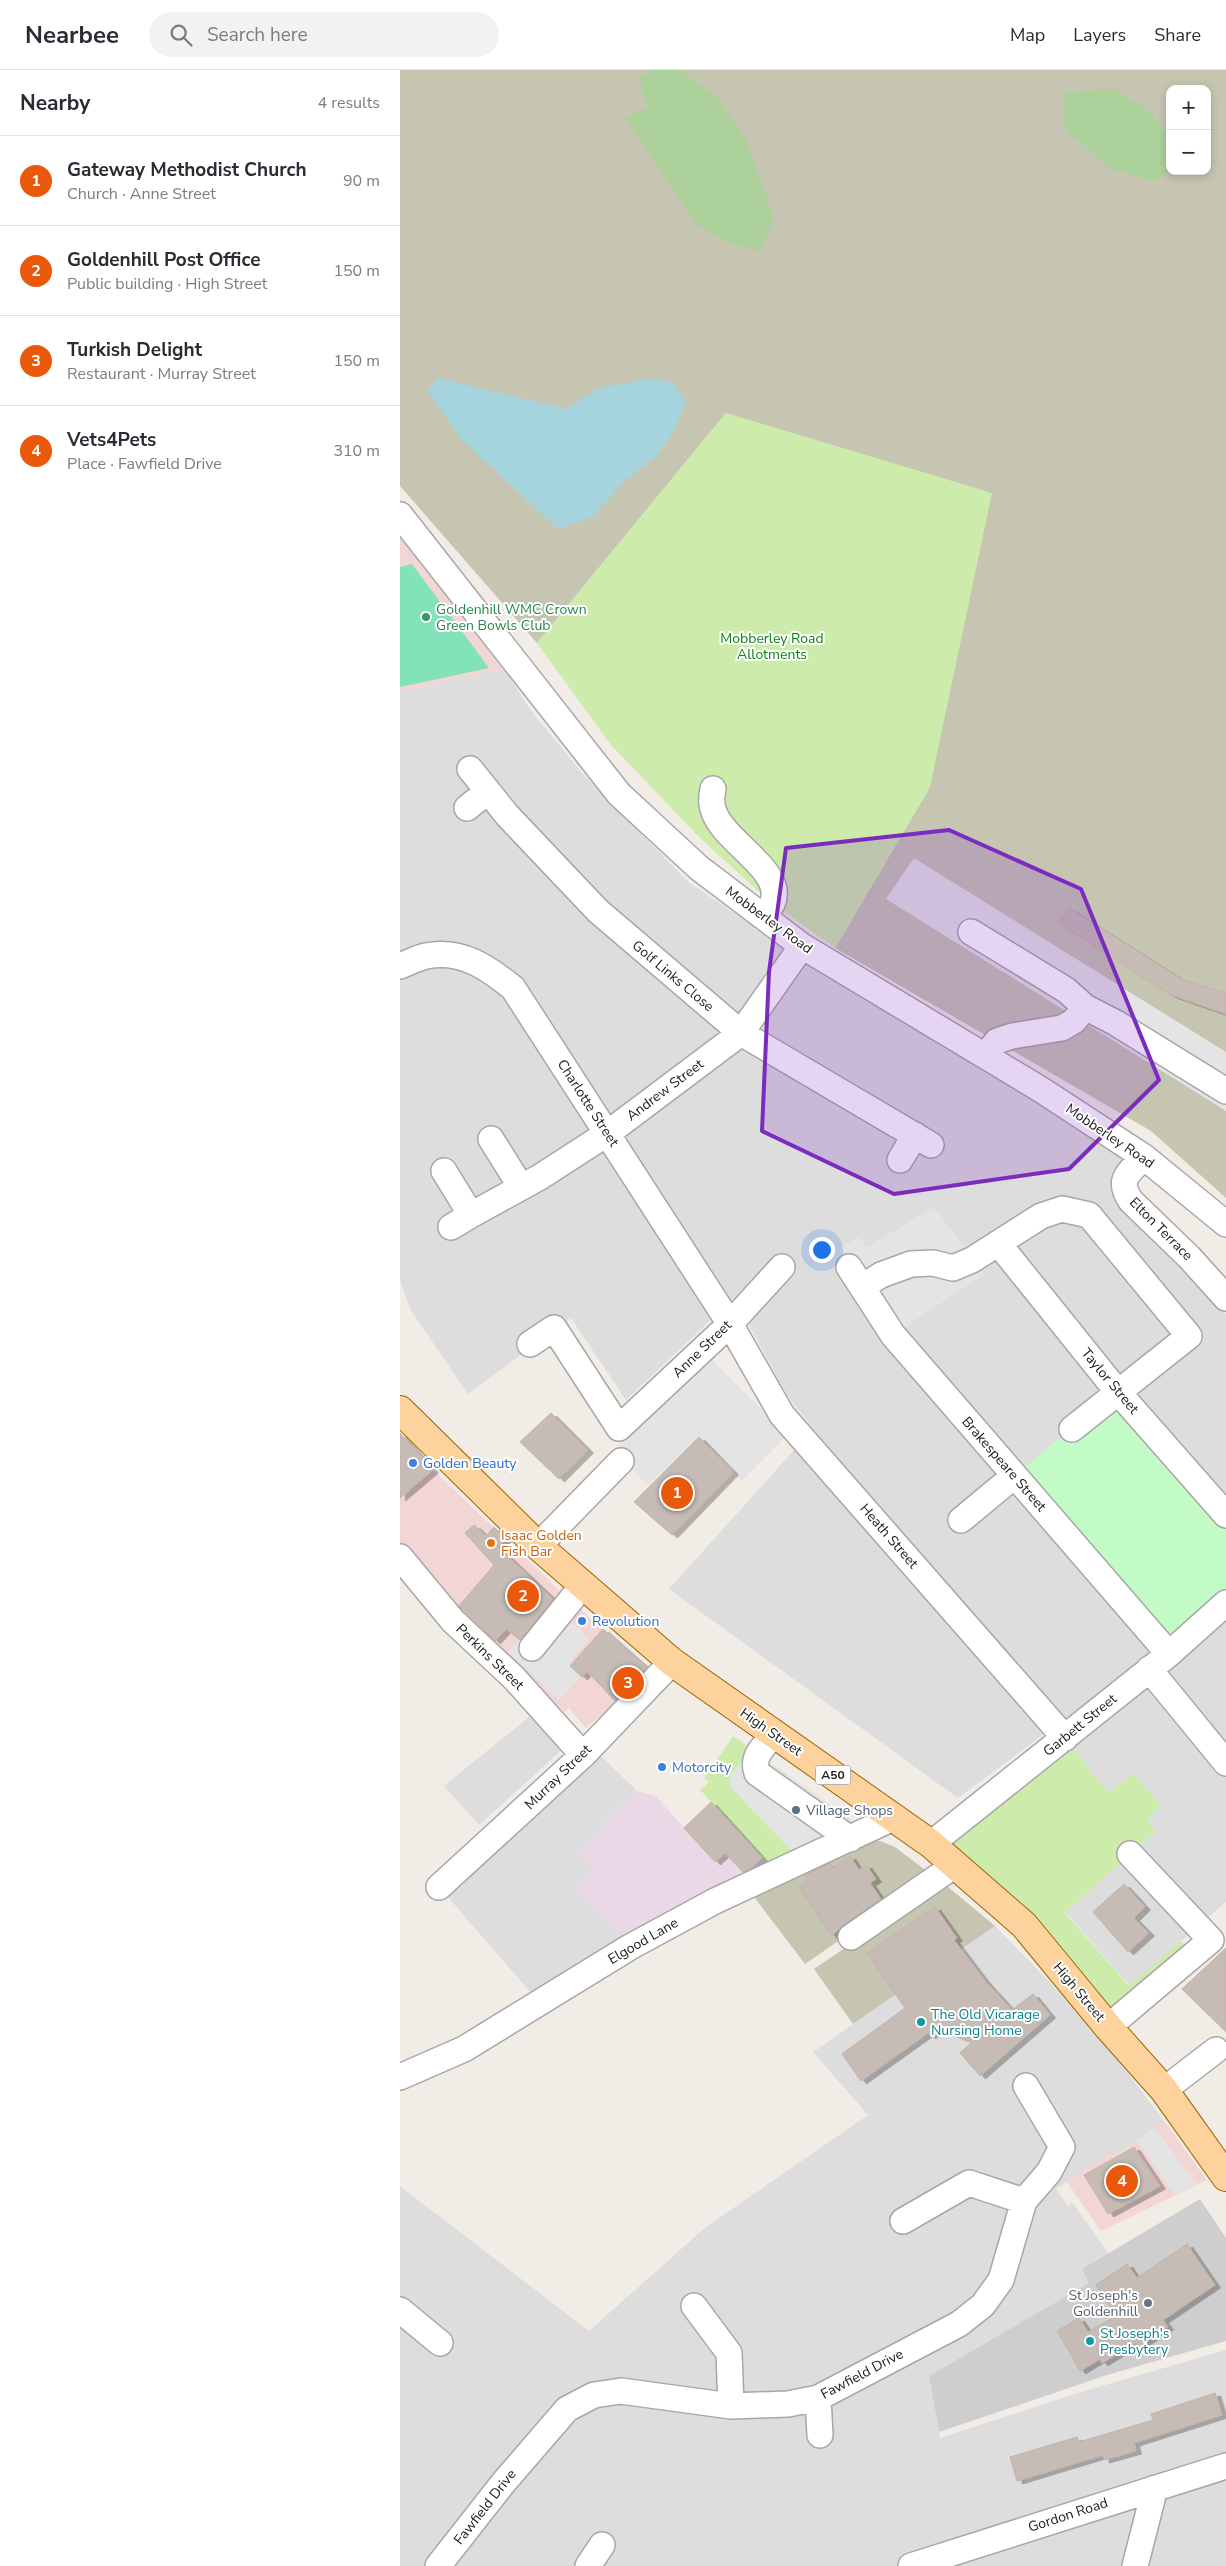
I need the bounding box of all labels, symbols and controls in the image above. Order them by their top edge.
search box [149,12,499,57]
text: Nearbee [25,19,119,51]
icon: search [167,21,195,49]
text: Search here [207,22,308,48]
text: Map [1010,23,1045,47]
text: Layers [1073,23,1126,47]
text: Share [1154,23,1201,47]
map controls [1166,85,1211,175]
button: + [1166,85,1211,130]
text: Nearby [20,89,90,117]
text: 4 results [318,92,380,114]
button: − [1166,130,1211,175]
text: Gateway Methodist Church [67,157,307,183]
text: 1 [31,170,41,192]
text: 90 m [343,170,380,192]
text: Church · Anne Street [67,183,216,205]
text: Goldenhill Post Office [67,247,260,273]
text: 2 [31,260,41,282]
text: 150 m [333,260,380,282]
text: Public building · High Street [67,273,267,295]
text: Turkish Delight [67,337,202,363]
text: 3 [31,350,41,372]
text: 150 m [333,350,380,372]
text: Restaurant · Murray Street [67,363,256,385]
text: Vets4Pets [67,427,156,453]
text: 4 [31,440,41,462]
text: 310 m [333,440,380,462]
text: Place · Fawfield Drive [67,453,222,475]
place label: Goldenhill WMC Crown Green Bowls Club [436,600,587,635]
marker: Goldenhill WMC Crown Green Bowls Club [420,611,432,623]
park label: Mobberley Road Allotments [720,629,824,664]
street label: Mobberley Road [722,882,816,958]
street label: Golf Links Close [628,936,718,1016]
street label: Andrew Street [622,1055,708,1125]
street label: Charlotte Street [553,1056,623,1150]
street label: Mobberley Road [1062,1099,1158,1173]
street label: Elton Terrace [1125,1193,1197,1265]
your location [809,1237,835,1263]
street label: Anne Street [668,1316,736,1382]
street label: Taylor Street [1077,1344,1143,1418]
street label: Brakespeare Street [957,1412,1051,1516]
place label: Golden Beauty [423,1454,517,1473]
marker: Golden Beauty [407,1457,419,1469]
pin: 1 [661,1474,693,1512]
street label: Heath Street [856,1500,923,1573]
place label: Isaac Golden Fish Bar [501,1526,582,1561]
marker: Isaac Golden Fish Bar [485,1537,497,1549]
pin: 2 [507,1577,539,1615]
place label: Revolution [592,1612,659,1631]
marker: Revolution [576,1615,588,1627]
street label: Perkins Street [452,1620,528,1694]
pin: 3 [612,1664,644,1702]
street label: Garbett Street [1039,1689,1121,1761]
street label: High Street [736,1704,806,1760]
street label: Murray Street [520,1740,596,1814]
place label: Motorcity [672,1758,732,1777]
marker: Motorcity [656,1761,668,1773]
road number: A50 [816,1766,850,1784]
place label: Village Shops [805,1801,893,1820]
marker: Village Shops [790,1804,802,1816]
street label: Elgood Lane [604,1913,682,1969]
street label: High Street [1049,1958,1109,2026]
place label: The Old Vicarage Nursing Home [931,2005,1040,2040]
marker: The Old Vicarage Nursing Home [915,2016,927,2028]
pin: 4 [1106,2162,1138,2200]
place label: St Joseph's Goldenhill [1068,2286,1139,2321]
marker: St Joseph's Goldenhill [1142,2297,1154,2309]
place label: St Joseph's Presbytery [1100,2324,1170,2359]
marker: St Joseph's Presbytery [1084,2335,1096,2347]
street label: Fawfield Drive [817,2344,907,2404]
street label: Fawfield Drive [450,2465,520,2549]
street label: Gordon Road [1026,2493,1110,2537]

